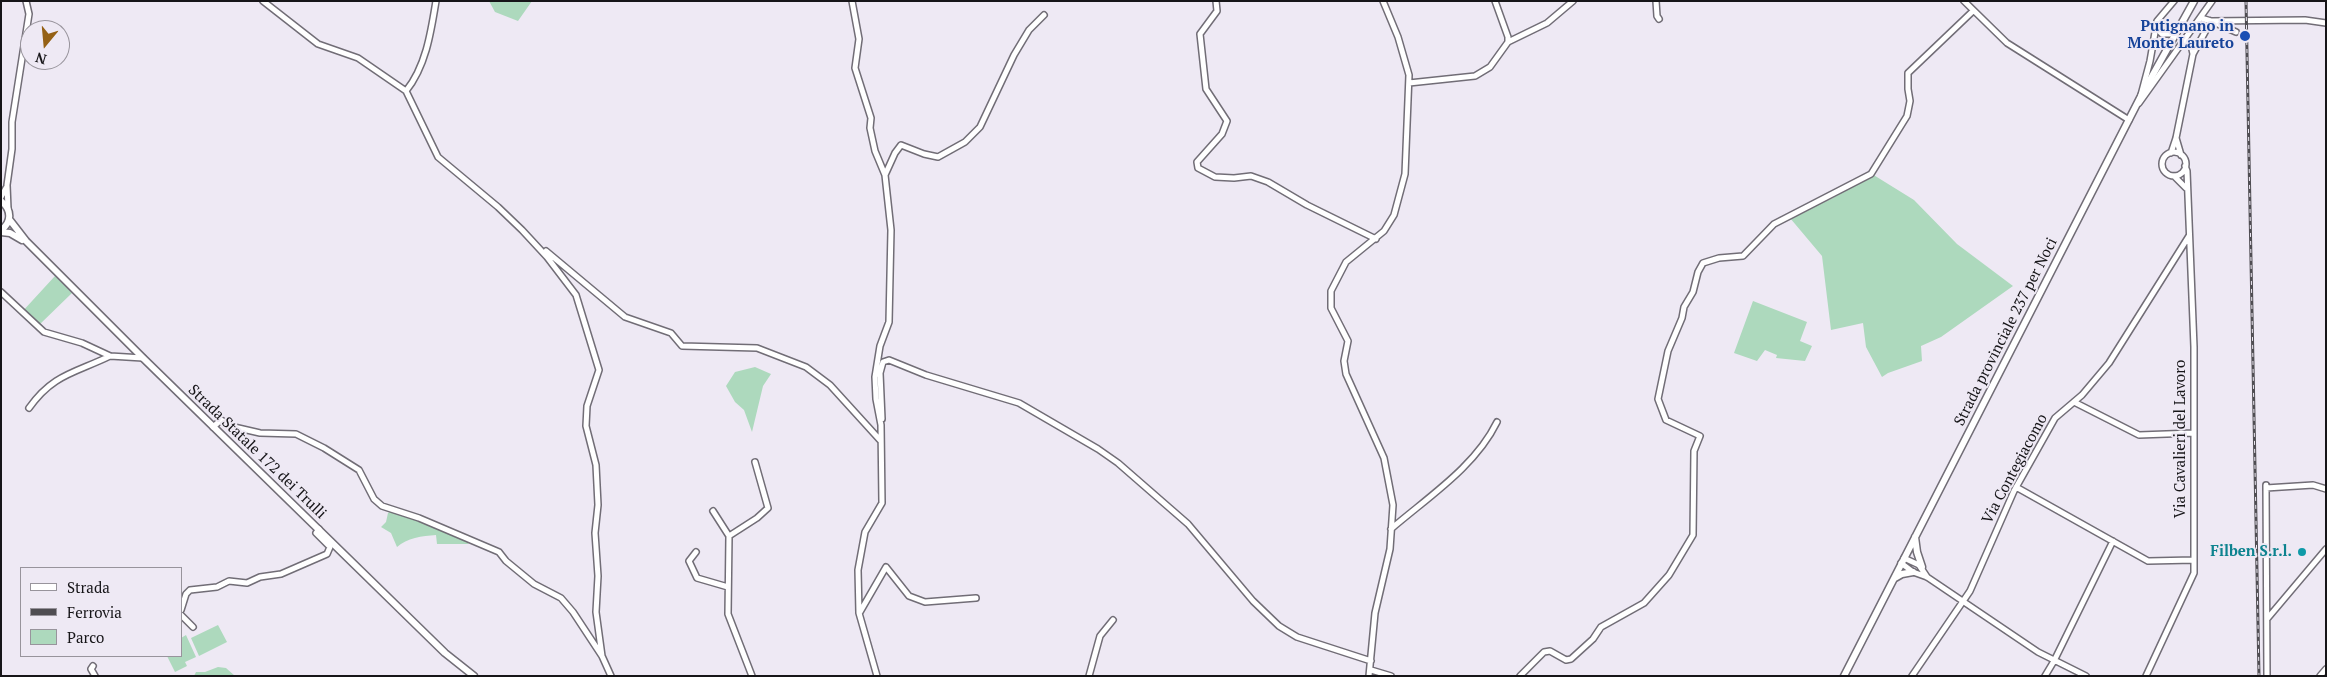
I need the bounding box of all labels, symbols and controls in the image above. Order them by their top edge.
place label: Putignano in Monte Laureto [2128,18,2234,53]
north arrow [20,20,70,70]
marker: Putignano in Monte Laureto [2238,29,2252,43]
text: N [33,48,49,70]
street label: Strada provinciale 237 per Noci [1951,235,2061,429]
street label: Via Cavalieri del Lavoro [2172,360,2190,518]
street label: Strada Statale 172 dei Trulli [184,381,330,523]
street label: Via Contegiacomo [1978,411,2052,527]
place label: Filben S.r.l. [2210,543,2292,561]
marker: Filben S.r.l. [2296,546,2308,558]
legend [20,567,182,657]
text: Strada [67,577,110,597]
text: Ferrovia [67,602,122,622]
text: Parco [67,627,104,647]

